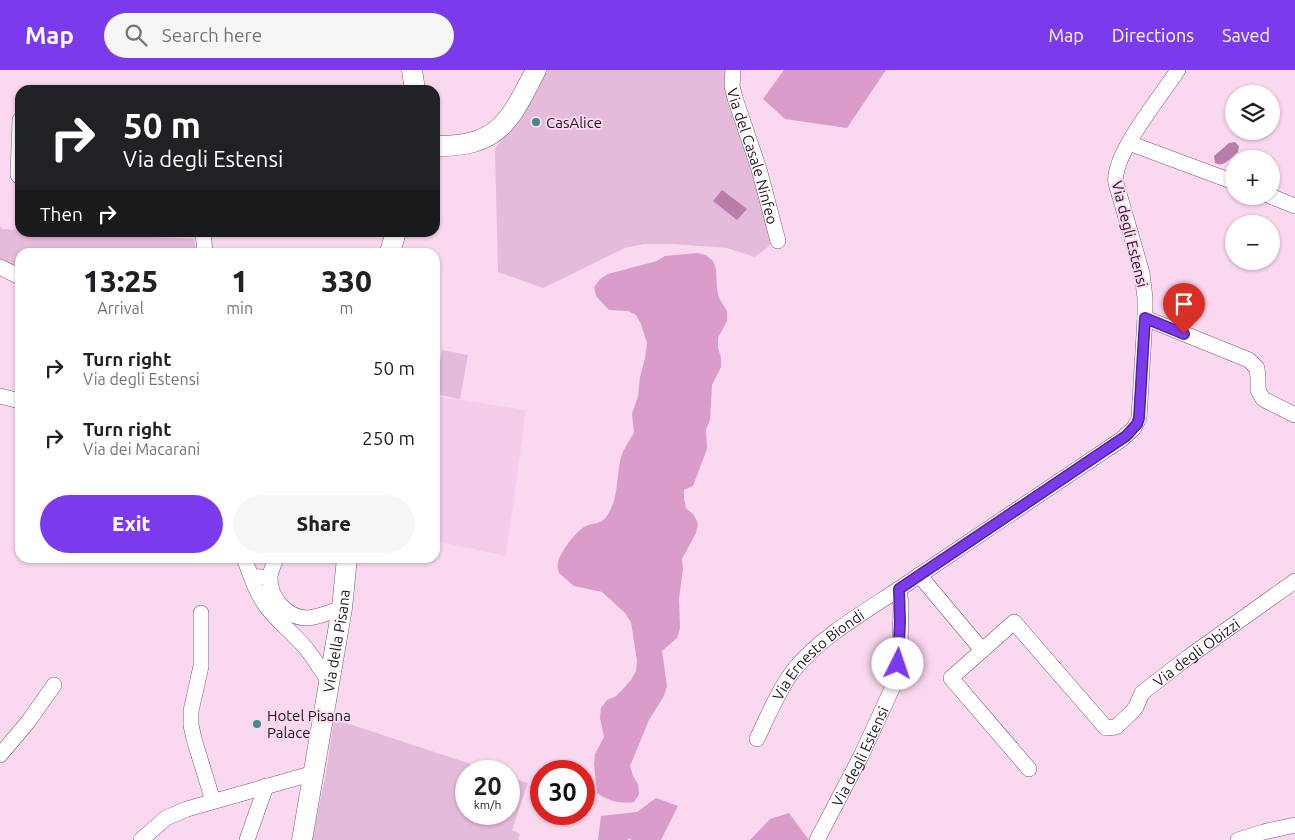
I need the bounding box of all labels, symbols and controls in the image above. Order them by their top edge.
search box [104,13,454,58]
icon: search [122,21,150,49]
text: Map [25,22,74,49]
text: Search here [162,24,262,46]
text: Map [1048,25,1084,45]
text: Directions [1112,25,1194,45]
text: Saved [1222,25,1270,45]
map controls [1225,85,1280,270]
button: layers [1225,85,1280,140]
street label: Via del Casale Ninfeo [724,86,782,226]
icon: right [40,105,105,170]
text: 50 m [123,105,201,145]
place label: CasAlice [546,114,602,131]
marker: CasAlice [530,116,542,128]
text: Via degli Estensi [123,146,283,171]
button: + [1225,150,1280,205]
street label: Via degli Estensi [1109,179,1151,289]
icon: right [93,200,121,228]
text: Then [40,203,83,225]
button: − [1225,215,1280,270]
text: 13:25 [83,264,158,298]
text: 1 [231,264,248,298]
text: 330 [321,264,372,298]
pin [1163,283,1205,334]
icon: arrive [1170,290,1198,318]
text: Arrival [97,299,144,317]
text: min [226,299,253,317]
text: m [340,299,353,317]
text: Turn right [83,348,171,370]
icon: right [40,354,68,382]
text: 50 m [373,357,415,379]
text: Via degli Estensi [83,370,200,388]
text: Turn right [83,418,171,440]
icon: right [40,424,68,452]
text: 250 m [362,427,415,449]
text: Via dei Macarani [83,440,200,458]
button: Exit [40,495,223,553]
button: Share [233,495,415,553]
street label: Via della Pisana [319,589,352,694]
street label: Via Ernesto Biondi [768,606,867,703]
street label: Via degli Obizzi [1150,615,1243,690]
position arrow [871,637,923,689]
street label: Via degli Estensi [828,704,891,809]
place label: Hotel Pisana Palace [267,707,351,741]
marker: Hotel Pisana Palace [251,718,263,730]
speed limit sign: 30 [530,760,595,825]
text: 20 [473,772,502,800]
text: km/h [474,798,501,811]

